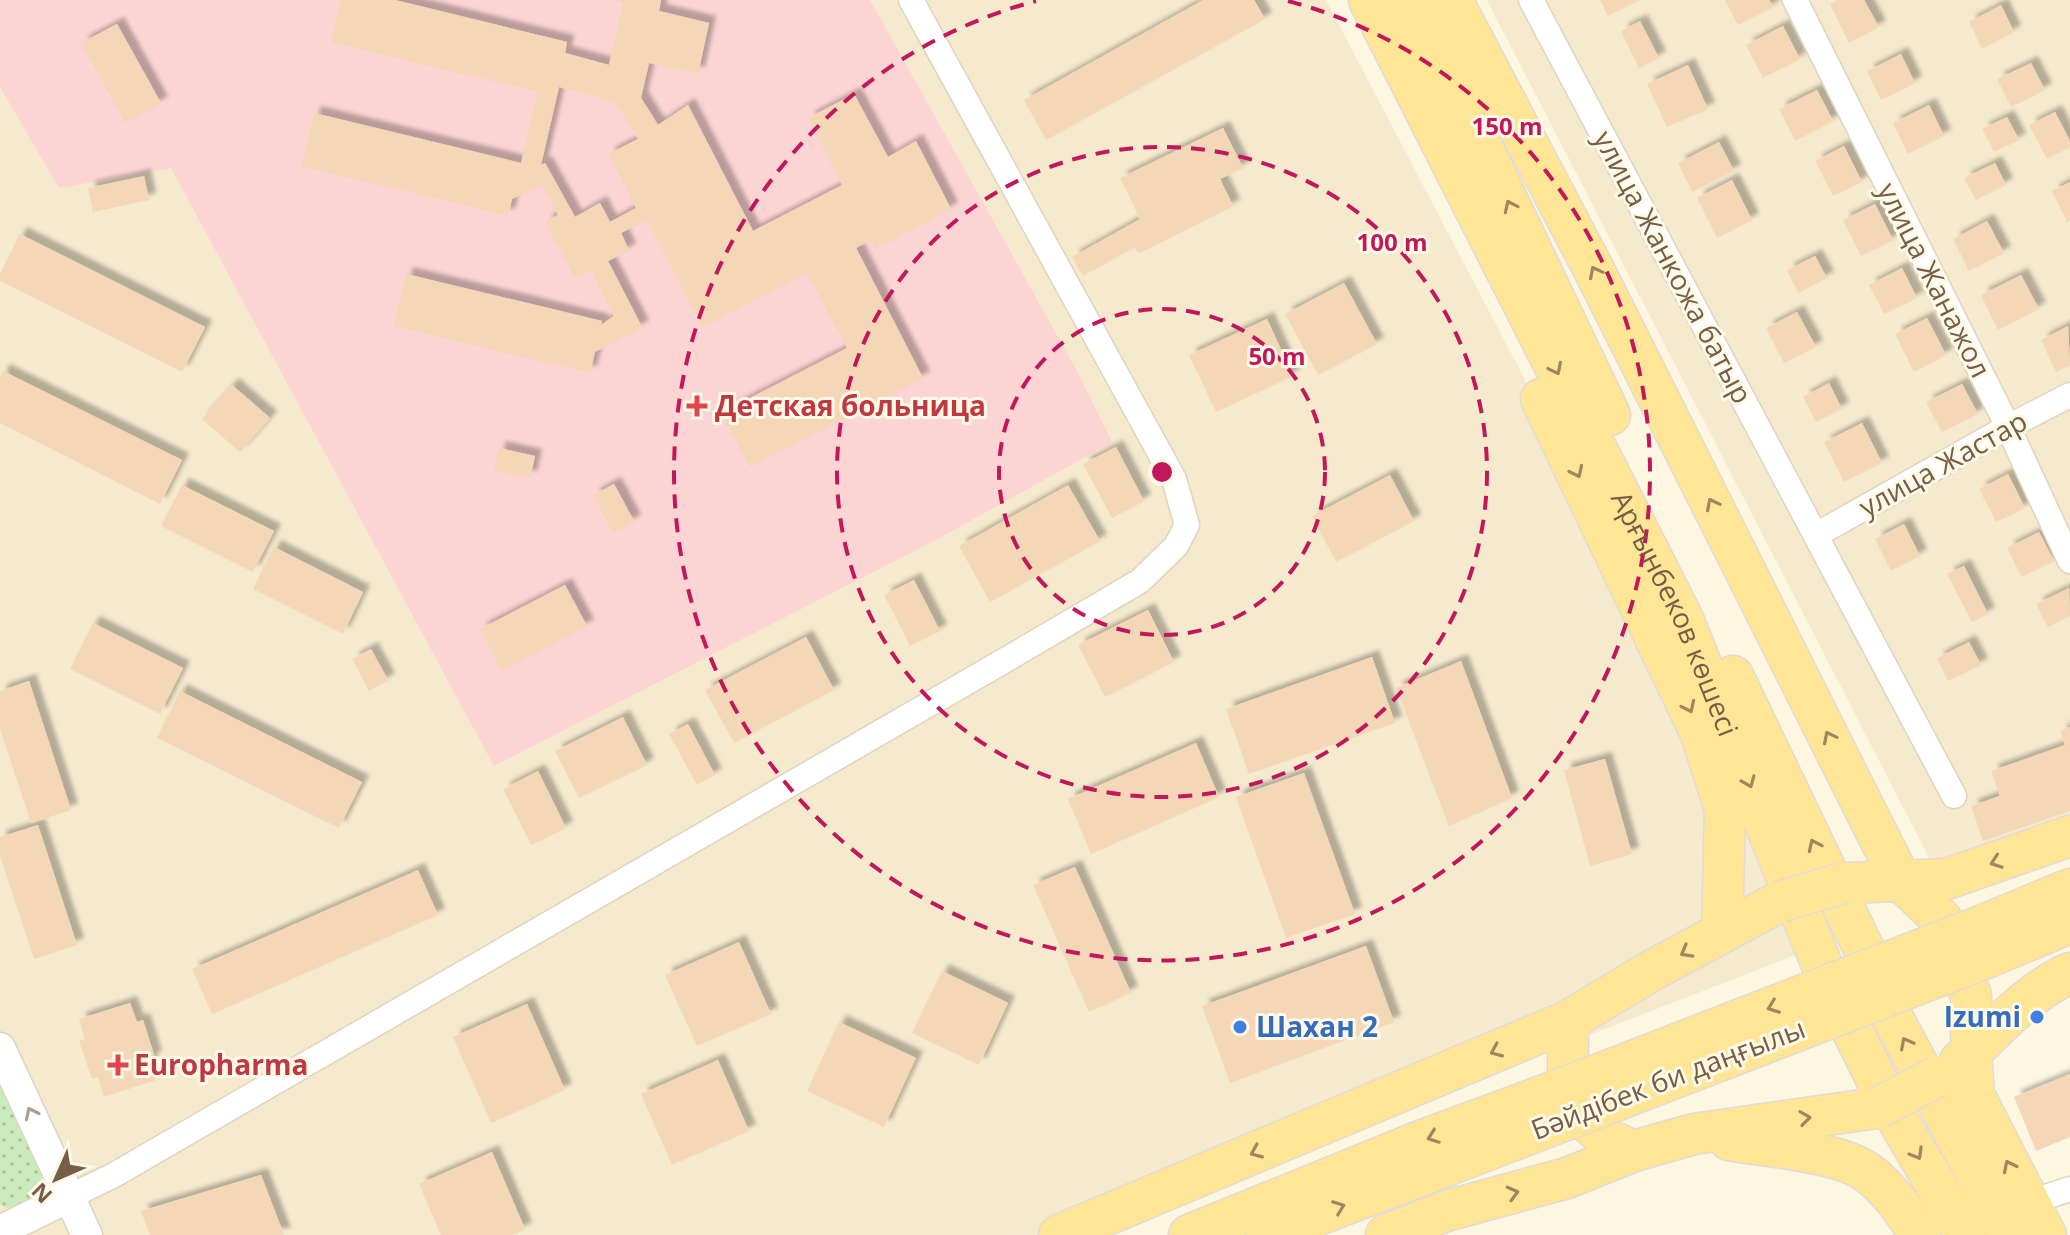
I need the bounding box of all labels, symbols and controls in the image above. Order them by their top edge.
text: 150 m [1472,109,1542,142]
street label: улица Жанкожа батыр [1586,123,1762,410]
street label: улица Жанажол [1869,176,2000,384]
one-way arrow [1504,199,1520,214]
text: 100 m [1357,225,1427,258]
one-way arrow [1589,266,1605,281]
text: 50 m [1248,339,1306,372]
one-way arrow [1547,361,1562,376]
place label: Детская больница [715,386,986,424]
marker: Детская больница [686,395,708,417]
street label: улица Жастар [1852,401,2033,525]
centre of rings [1148,458,1176,486]
one-way arrow [1567,464,1583,479]
street label: Арғынбеков көшесі [1603,484,1748,741]
one-way arrow [1707,498,1722,513]
one-way arrow [1679,699,1695,713]
one-way arrow [1823,730,1839,745]
one-way arrow [1739,774,1756,788]
one-way arrow [1808,839,1824,854]
one-way arrow [1990,852,2004,869]
one-way arrow [1680,942,1694,958]
one-way arrow [1767,997,1781,1013]
place label: Izumi [1944,997,2021,1035]
place label: Шахан 2 [1256,1007,1378,1045]
street label: Бәйдібек би даңғылы [1525,1008,1810,1148]
marker: Izumi [2028,1008,2046,1026]
marker: Шахан 2 [1231,1018,1249,1036]
one-way arrow [1901,1036,1916,1051]
one-way arrow [1490,1041,1504,1057]
place label: Europharma [134,1045,308,1083]
marker: Europharma [109,1056,127,1074]
one-way arrow [26,1107,41,1122]
one-way arrow [1799,1110,1812,1127]
one-way arrow [1426,1127,1440,1144]
north arrow [16,1139,96,1219]
one-way arrow [1250,1142,1264,1158]
one-way arrow [1907,1145,1923,1159]
one-way arrow [2003,1160,2019,1175]
text: N [24,1177,58,1211]
one-way arrow [1505,1185,1519,1202]
one-way arrow [1331,1200,1345,1216]

